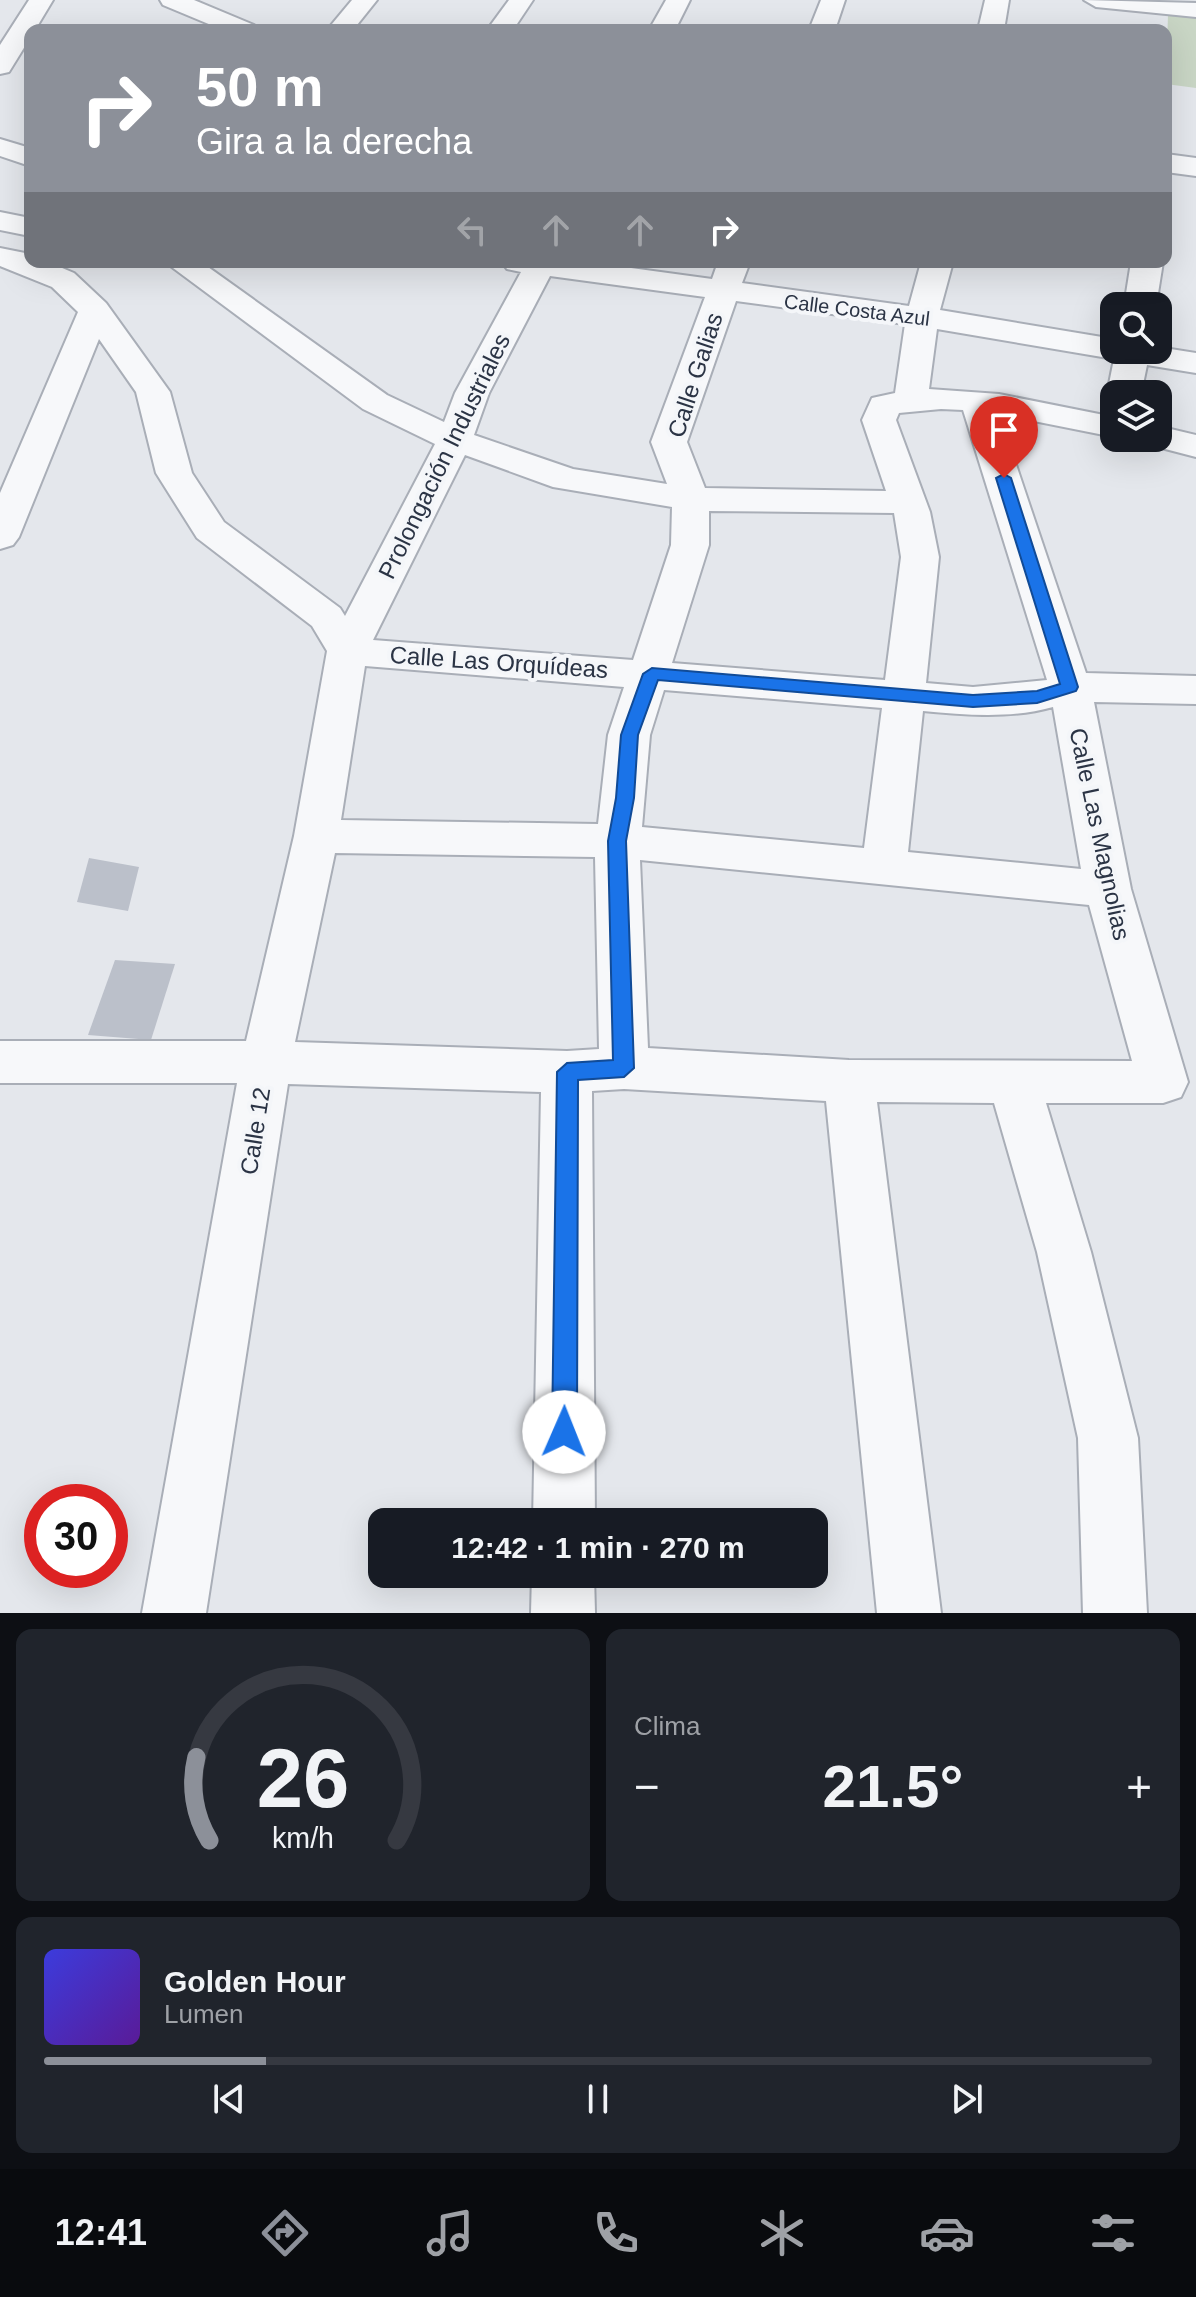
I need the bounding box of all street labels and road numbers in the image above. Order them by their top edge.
street label: Calle Costa Azul [783,290,931,330]
street label: Calle Galias [662,309,728,441]
street label: Prolongación Industriales [373,329,515,583]
street label: Calle Las Orquídeas [389,641,609,683]
street label: Calle Las Magnolias [1064,725,1136,943]
street label: Calle 12 [235,1085,275,1177]

